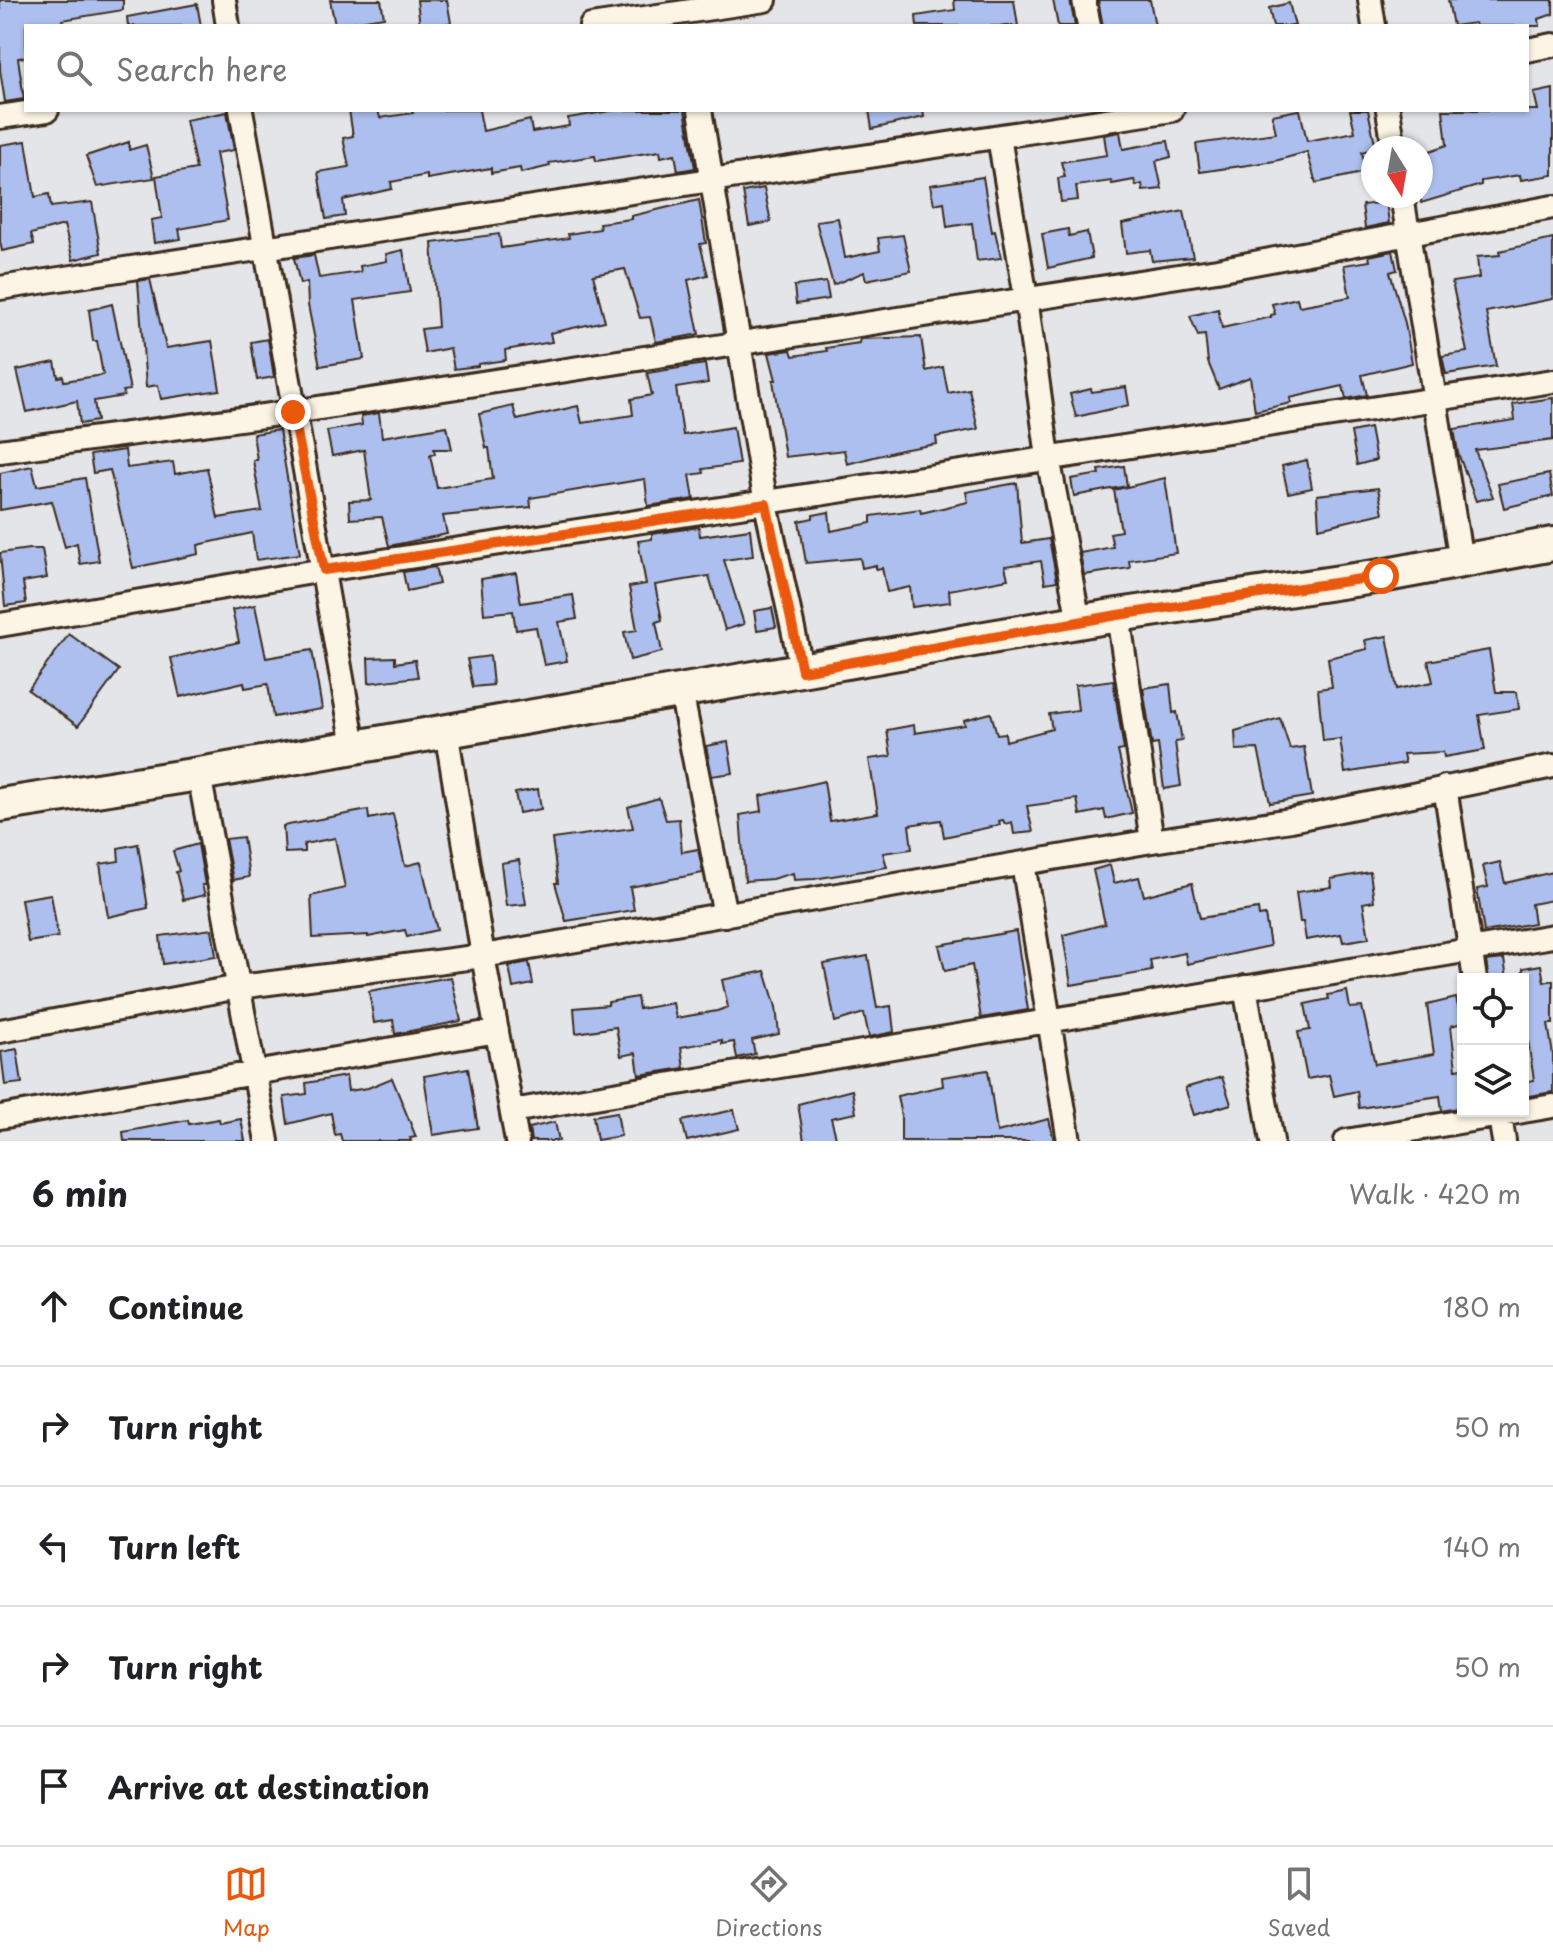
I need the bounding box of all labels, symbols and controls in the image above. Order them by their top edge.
search box [24,24,1529,112]
icon: search [52,46,96,90]
text: Search here [116,46,288,91]
north arrow [1361,136,1433,208]
route end [275,394,311,430]
route start [1363,558,1399,594]
map controls [1457,973,1529,1117]
button: locate [1457,973,1529,1045]
button: layers [1457,1045,1529,1117]
text: 6 min [32,1167,128,1219]
text: Walk · 420 m [1349,1174,1521,1213]
icon: ahead [32,1284,76,1328]
text: Continue [108,1284,243,1329]
text: 180 m [1443,1287,1521,1326]
icon: right [32,1404,76,1448]
text: Turn right [108,1404,263,1449]
text: 50 m [1454,1407,1521,1446]
icon: left [32,1524,76,1568]
text: Turn left [108,1524,240,1569]
text: 140 m [1443,1527,1521,1566]
icon: right [32,1644,76,1688]
text: Turn right [108,1644,263,1689]
text: 50 m [1454,1647,1521,1686]
icon: arrive [32,1764,76,1808]
text: Arrive at destination [108,1764,430,1809]
tab: Map [223,1862,270,1943]
tab: Directions [715,1862,822,1943]
tab: Saved [1268,1862,1330,1943]

